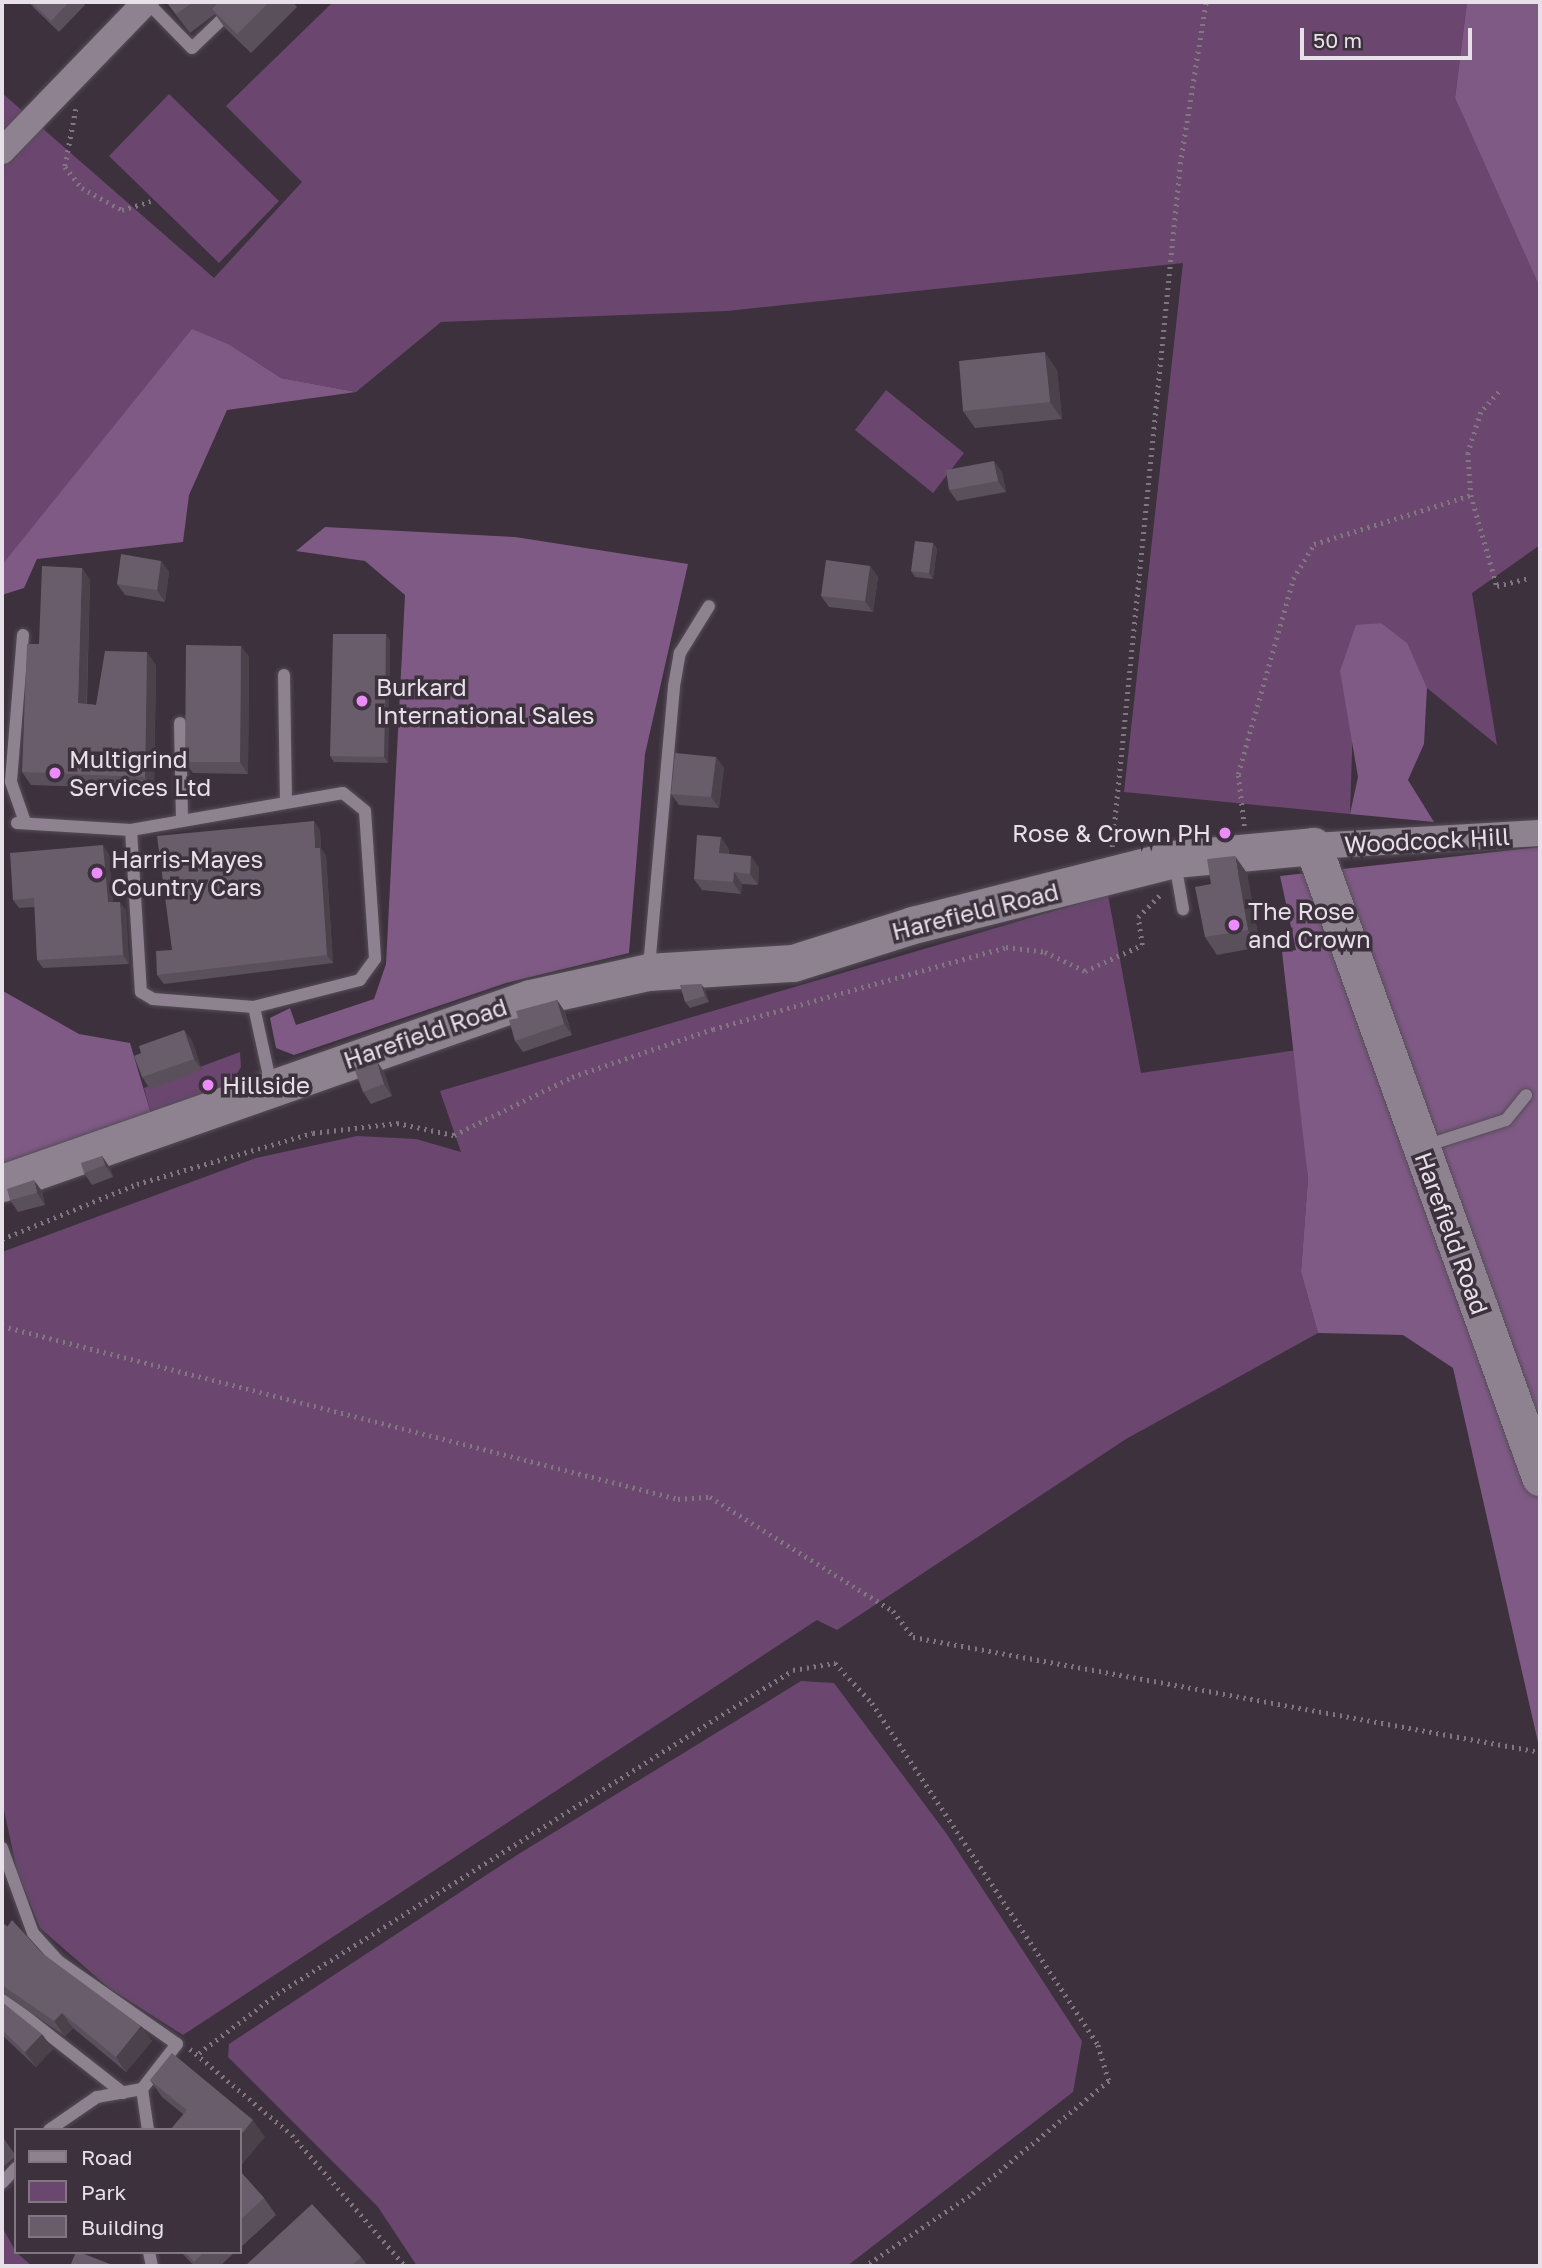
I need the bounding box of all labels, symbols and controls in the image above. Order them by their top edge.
scale bar [1304,14,1476,58]
text: 50 m [1313,27,1362,53]
place label: Burkard International Sales [376,673,594,729]
marker: Burkard International Sales [354,693,370,709]
place label: Multigrind Services Ltd [69,745,211,801]
marker: Multigrind Services Ltd [47,765,63,781]
place label: Rose & Crown PH [1012,819,1211,847]
street label: Woodcock Hill [1343,821,1511,859]
marker: Rose & Crown PH [1217,825,1233,841]
place label: Harris-Mayes Country Cars [111,845,263,901]
marker: Harris-Mayes Country Cars [89,865,105,881]
street label: Harefield Road [889,876,1061,946]
place label: The Rose and Crown [1248,897,1371,953]
marker: The Rose and Crown [1226,917,1242,933]
street label: Harefield Road [340,992,510,1074]
place label: Hillside [222,1071,310,1099]
marker: Hillside [200,1077,216,1093]
street label: Harefield Road [1409,1148,1495,1318]
legend [14,2128,242,2254]
text: Road [81,2144,132,2170]
text: Park [81,2179,126,2205]
text: Building [81,2214,164,2240]

